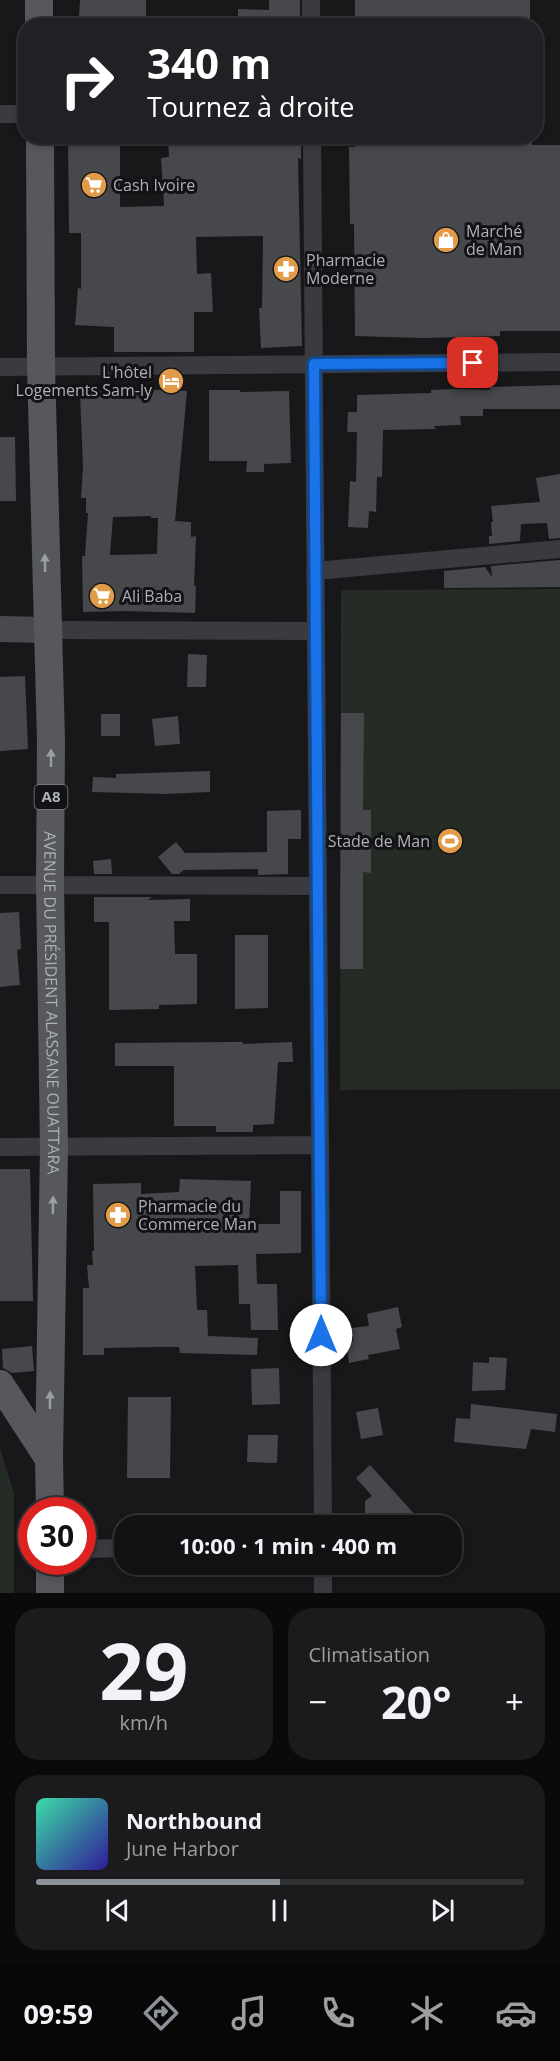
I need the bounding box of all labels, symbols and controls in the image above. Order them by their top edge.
text: 340 m [147,34,271,91]
icon: right [48,42,126,120]
text: Tournez à droite [147,88,355,125]
supermarket icon: Cash Ivoire [79,170,109,200]
place label: Cash Ivoire [113,174,195,196]
place label: Marché de Man [466,220,522,260]
shop icon: Marché de Man [431,225,461,255]
place label: Pharmacie Moderne [306,249,385,289]
pharmacy icon: Pharmacie Moderne [271,254,301,284]
pin [447,337,498,388]
icon: arrive [456,346,489,379]
place label: L'hôtel Logements Sam-ly [16,361,153,401]
hotel icon: L'hôtel Logements Sam-ly [156,366,186,396]
one-way arrow [41,554,50,573]
supermarket icon: Ali Baba [87,581,117,611]
place label: Ali Baba [122,585,182,607]
one-way arrow [46,749,56,768]
road number: A8 [34,785,68,809]
sports icon: Stade de Man [435,826,465,856]
place label: Stade de Man [328,830,430,852]
street label: AVENUE DU PRÉSIDENT ALASSANE OUATTARA [39,831,65,1176]
place label: Pharmacie du Commerce Man [138,1195,257,1235]
one-way arrow [49,1196,58,1215]
pharmacy icon: Pharmacie du Commerce Man [103,1200,133,1230]
position arrow [289,1303,353,1367]
one-way arrow [45,1391,55,1410]
speed limit sign: 30 [18,1497,96,1575]
text: 10:00 · 1 min · 400 m [179,1530,397,1560]
text: 29 [99,1617,188,1723]
text: Climatisation [309,1641,430,1668]
text: 20° [381,1671,452,1732]
text: − [309,1679,327,1724]
text: + [505,1679,524,1724]
text: km/h [119,1709,168,1736]
text: Northbound [126,1805,262,1835]
text: June Harbor [126,1835,239,1862]
icon: previous [101,1894,134,1927]
icon: pause [263,1894,296,1927]
icon: next [426,1894,459,1927]
icon: directions [140,1992,182,2034]
icon: music [228,1992,270,2034]
icon: phone [317,1992,359,2034]
icon: climate [406,1992,448,2034]
icon: car [495,1992,537,2034]
text: 09:59 [23,1995,93,2032]

